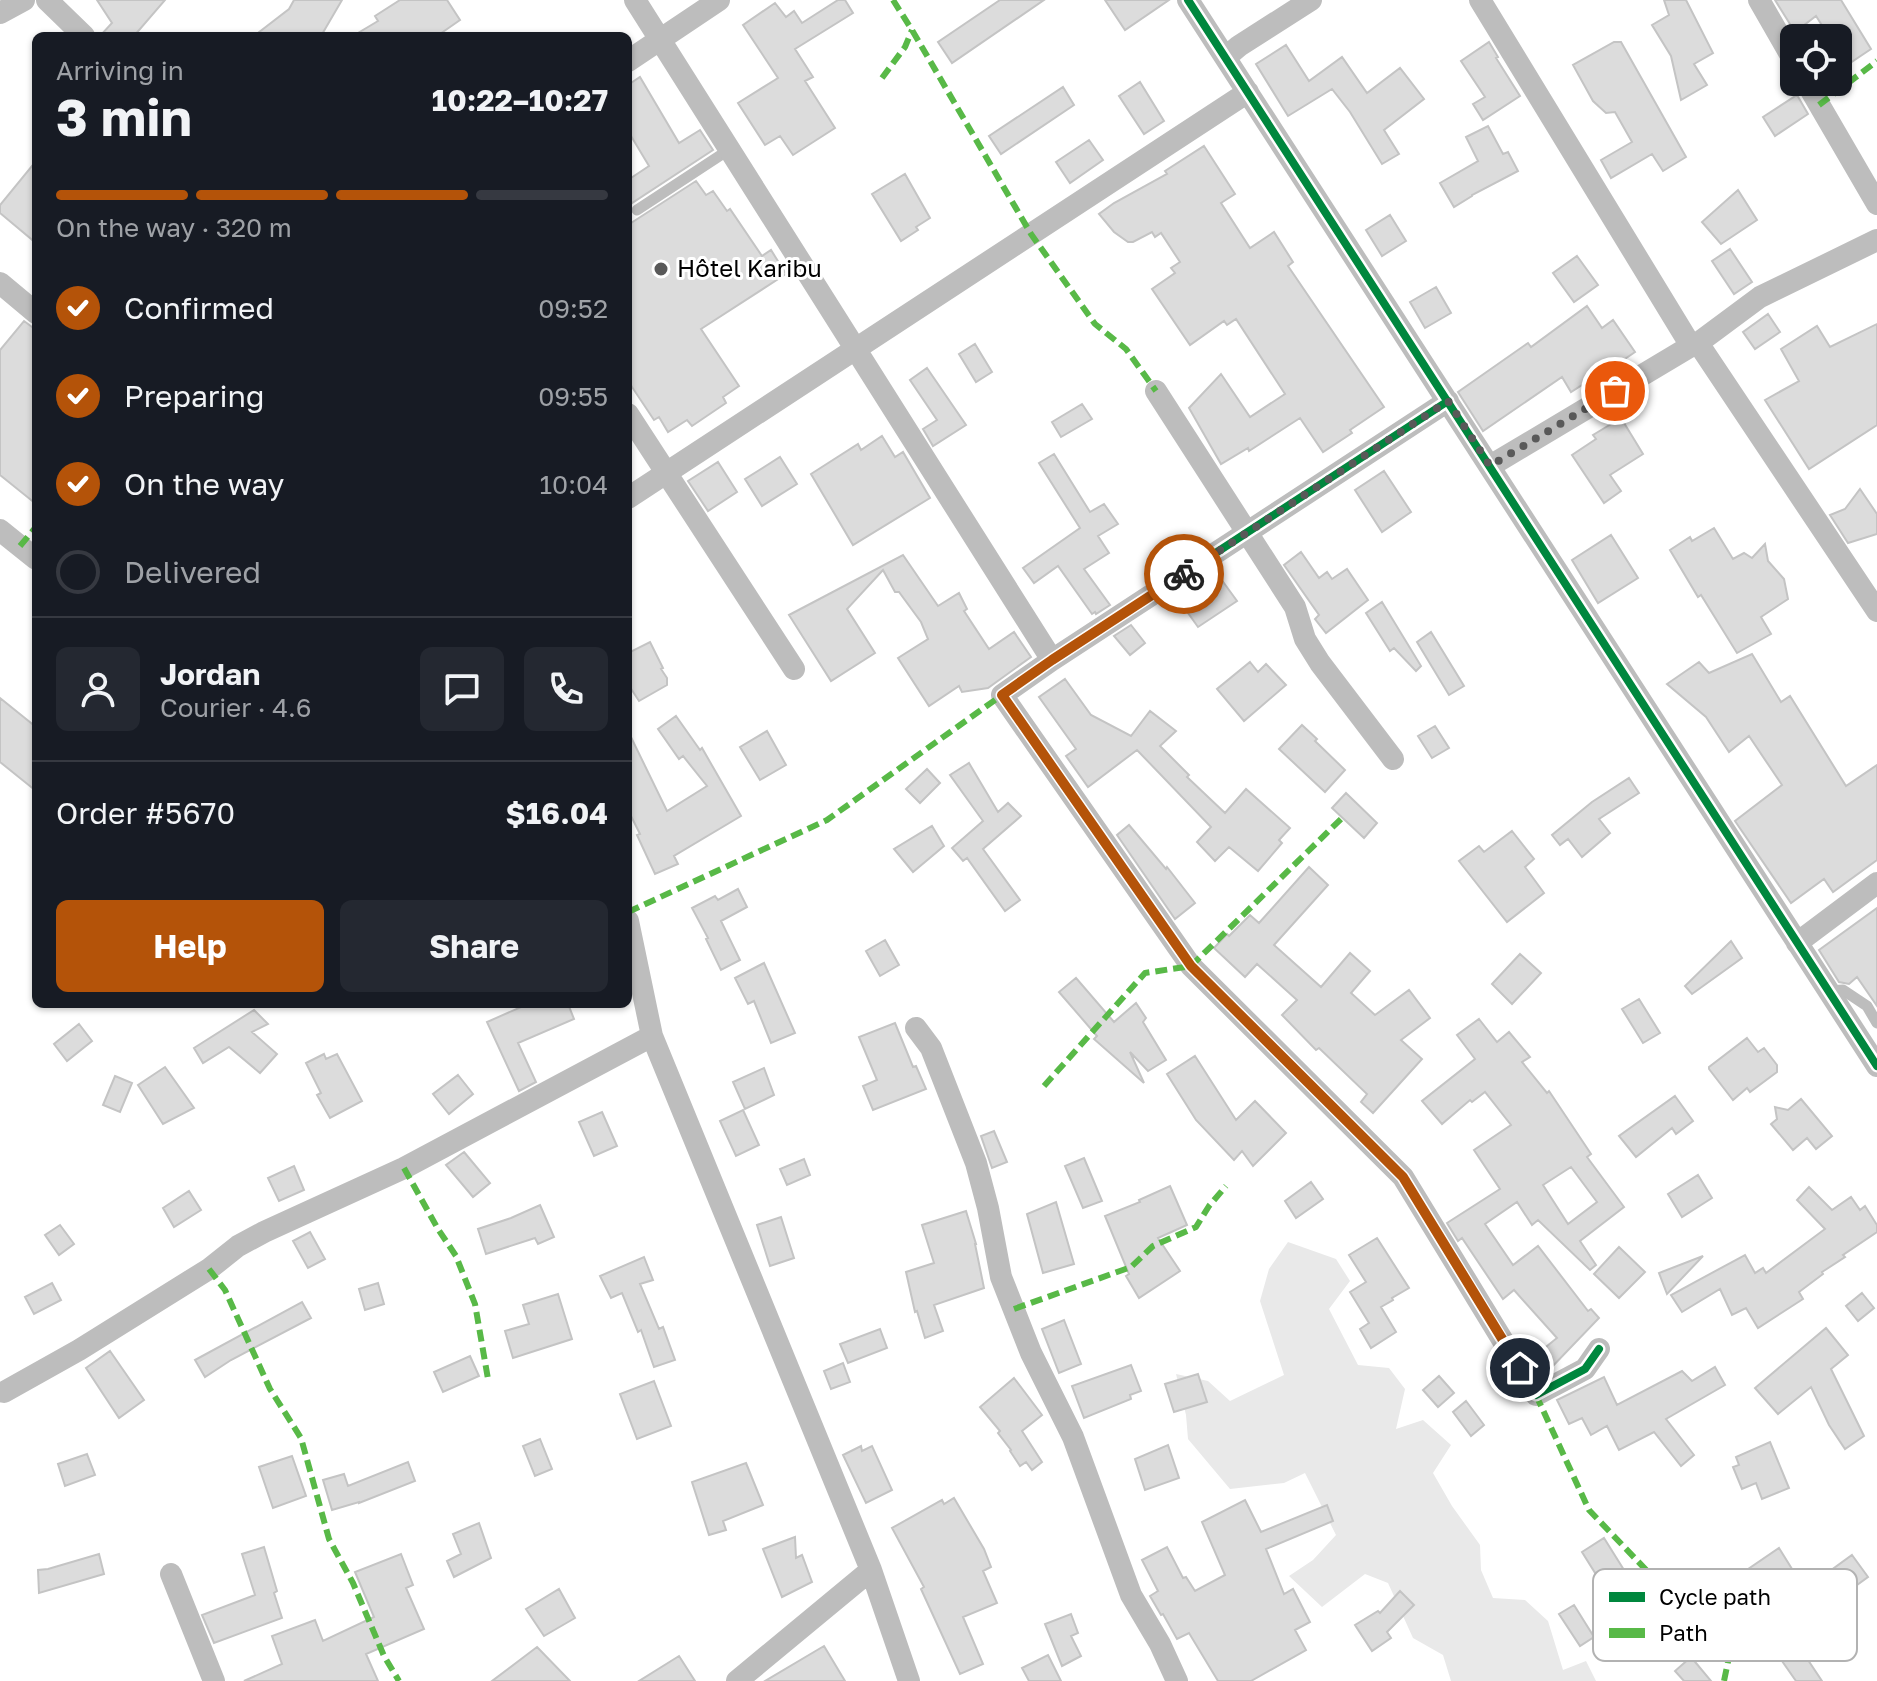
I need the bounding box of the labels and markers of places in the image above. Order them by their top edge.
place label: Hôtel Karibu [677,253,822,282]
marker: Hôtel Karibu [652,260,670,278]
pin [1581,357,1649,425]
pin [1486,1334,1554,1402]

